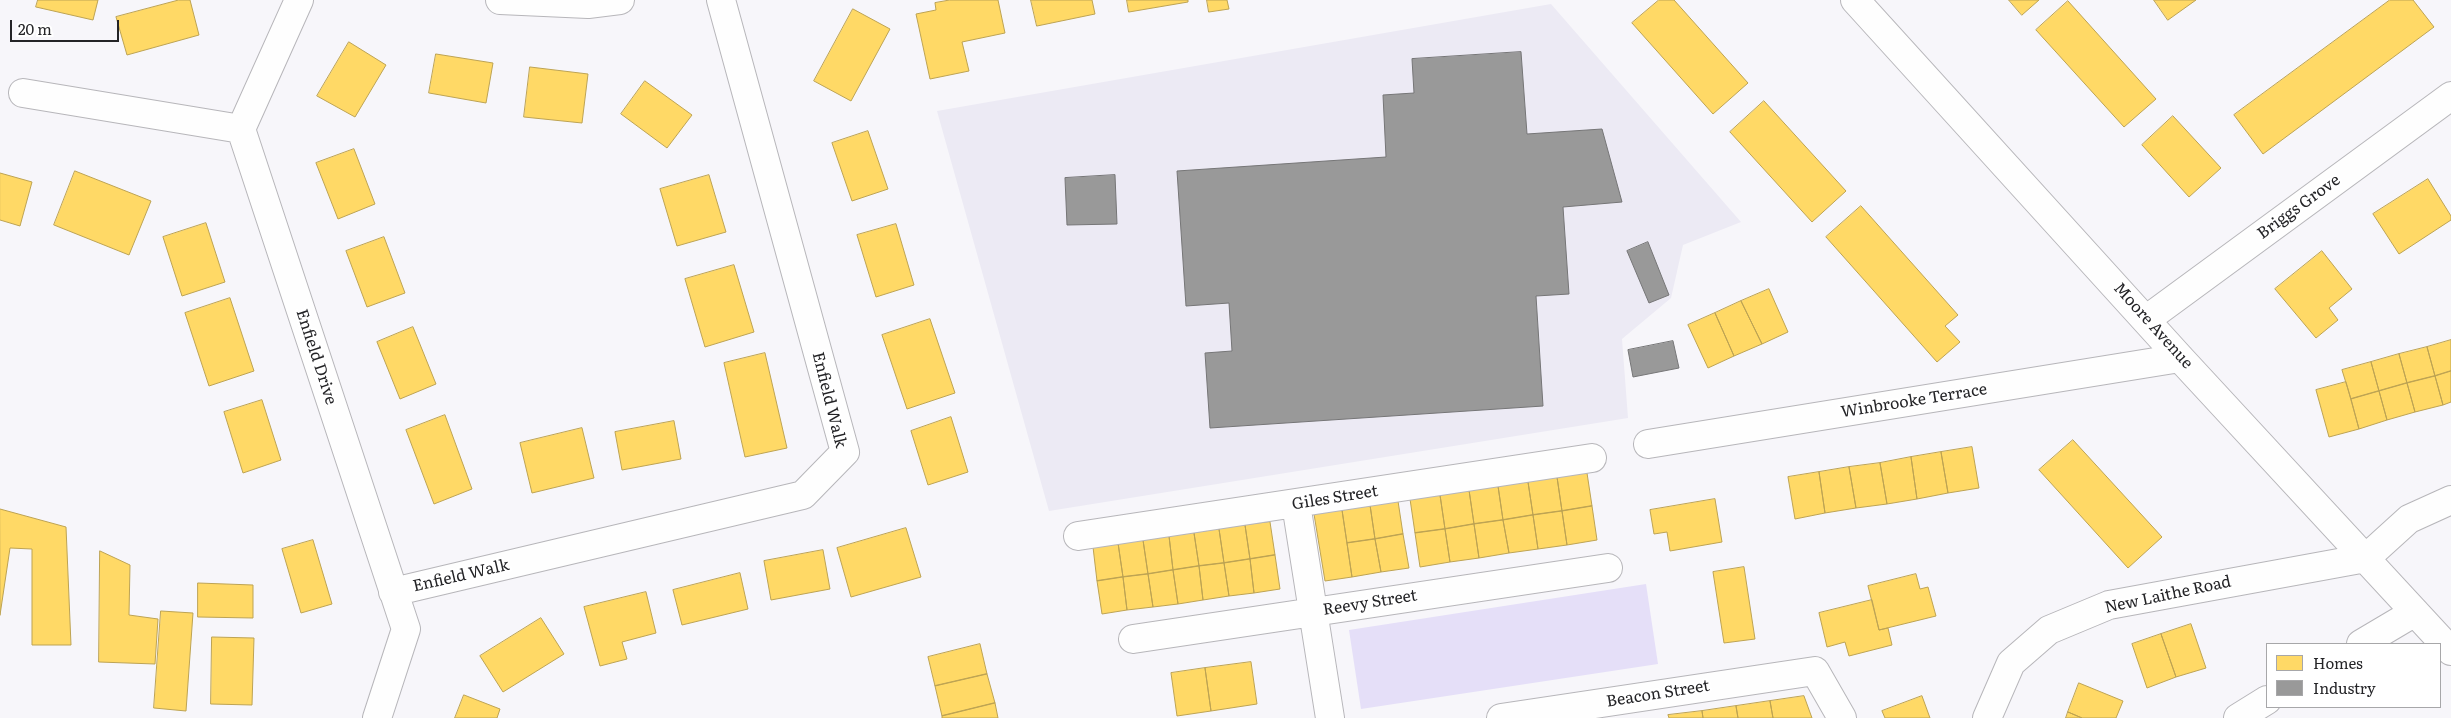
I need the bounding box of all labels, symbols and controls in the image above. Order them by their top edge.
scale bar [12,10,121,42]
text: 20 m [18,17,52,40]
street label: Briggs Grove [2254,171,2344,243]
street label: Moore Avenue [2109,279,2197,373]
street label: Enfield Drive [292,307,340,407]
street label: Enfield Walk [808,350,850,450]
street label: Winbrooke Terrace [1839,380,1989,422]
street label: Giles Street [1291,482,1379,514]
street label: Enfield Walk [411,556,511,596]
street label: New Laithe Road [2103,572,2233,618]
street label: Reevy Street [1322,586,1418,620]
legend [2266,643,2441,708]
text: Homes [2313,651,2363,674]
street label: Beacon Street [1605,676,1711,712]
text: Industry [2313,676,2376,699]

